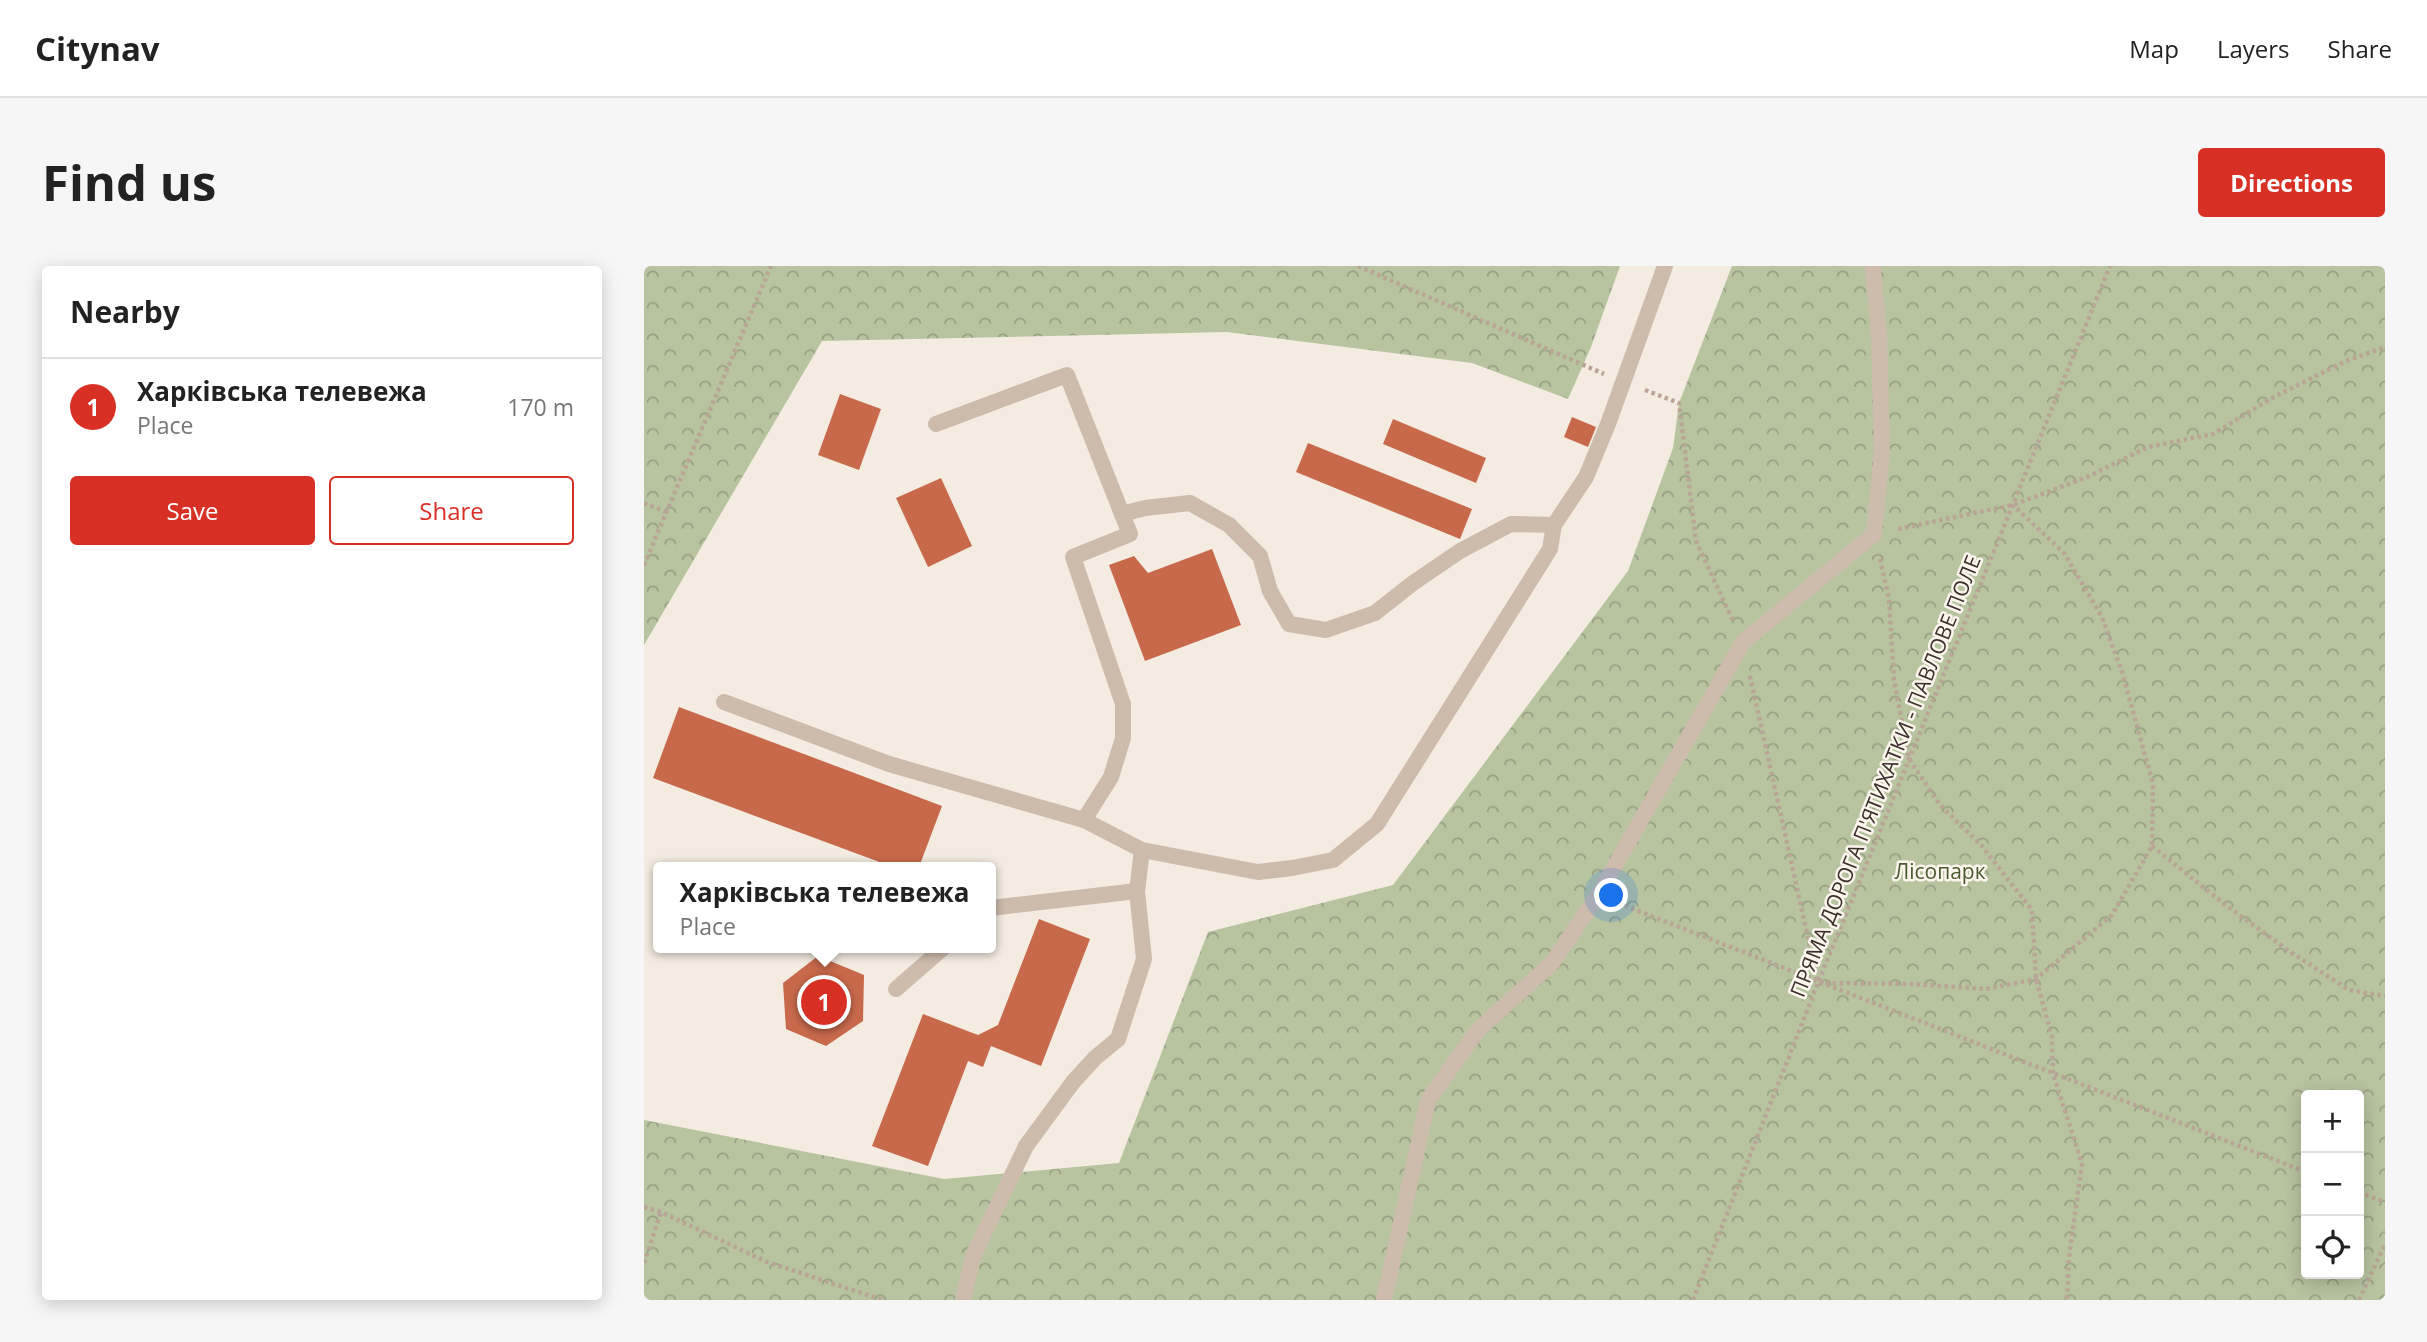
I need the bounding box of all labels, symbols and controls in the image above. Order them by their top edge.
text: Citynav [35,26,160,71]
text: Map [2129,32,2179,65]
text: Layers [2217,32,2290,65]
text: Share [2328,32,2392,65]
button: Directions [2198,148,2385,217]
text: Find us [42,149,216,215]
text: Nearby [70,291,180,332]
text: Харківська телевежа [137,373,427,409]
text: 1 [86,391,100,423]
text: 170 m [507,391,574,423]
text: Place [137,409,193,441]
button: Save [70,476,315,545]
button: Share [329,476,574,545]
street label: ПРЯМА ДОРОГА П'ЯТИХАТКИ - ПАВЛОВЕ ПОЛЕ [1783,551,1987,1001]
park label: Лісопарк [1894,857,1986,885]
popup [653,862,996,953]
text: Харківська телевежа [680,874,969,910]
your location [1594,878,1628,912]
text: Place [680,910,736,942]
pin: 1 [801,976,847,1028]
map controls [2301,1090,2364,1279]
button: + [2301,1090,2364,1153]
button: − [2301,1153,2364,1216]
button: locate [2301,1216,2364,1279]

